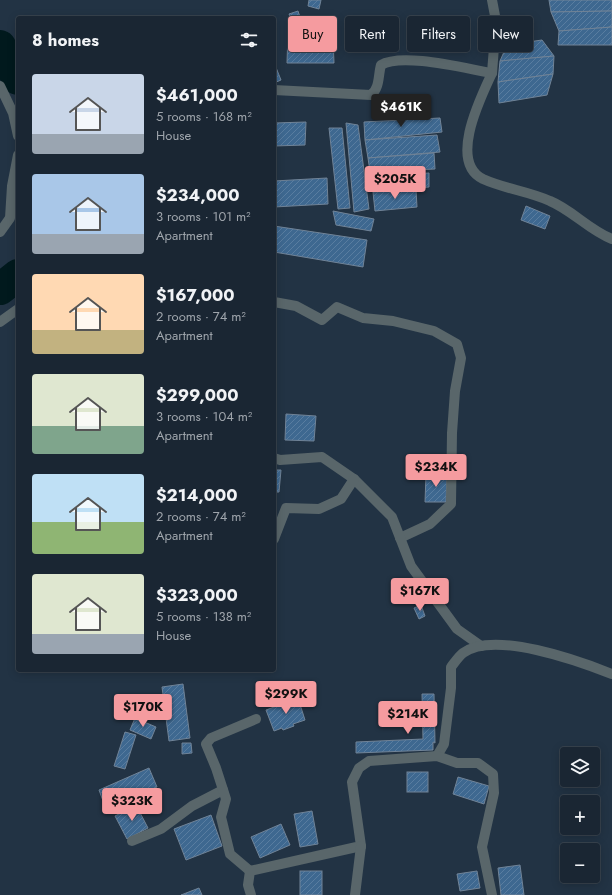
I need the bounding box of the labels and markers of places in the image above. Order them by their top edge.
pin: $461K [373,94,429,128]
pin: $205K [367,166,423,200]
pin: $234K [408,454,464,488]
pin: $167K [392,578,448,612]
pin: $299K [258,681,314,715]
pin: $170K [115,694,171,728]
pin: $214K [380,701,436,735]
pin: $323K [104,788,160,822]

